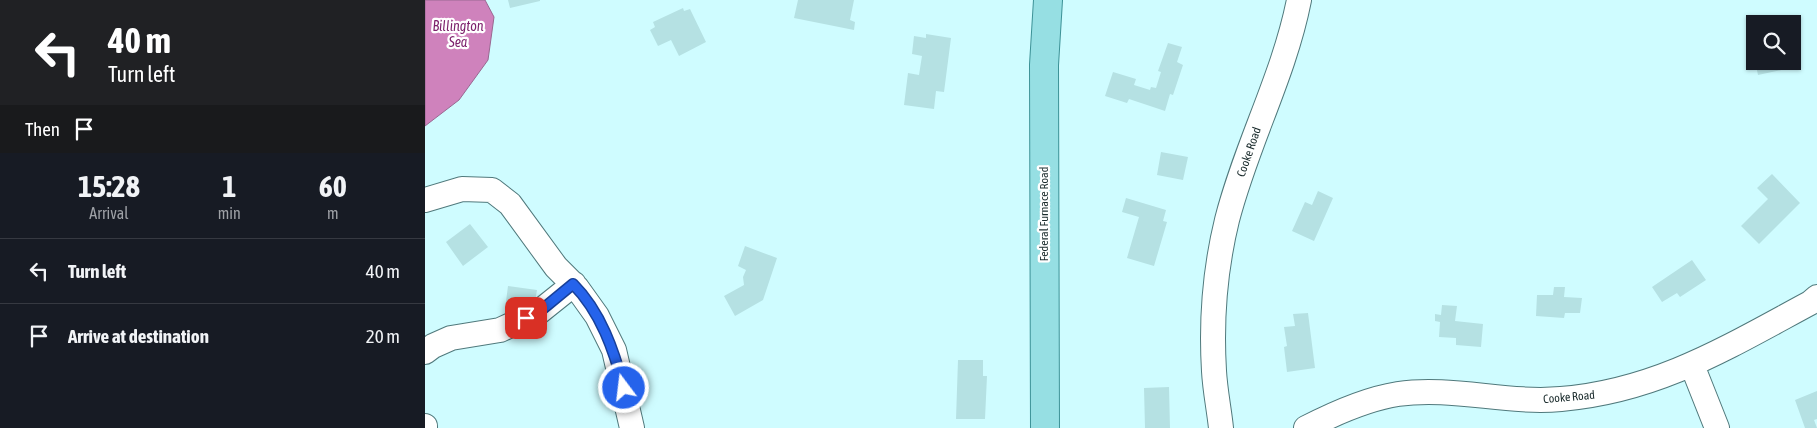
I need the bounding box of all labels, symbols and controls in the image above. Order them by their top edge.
map controls [1746,15,1801,70]
button: search [1746,15,1801,70]
water label: Billington Sea [432,18,484,50]
icon: left [25,20,90,85]
text: 40 m [108,20,171,60]
text: Turn left [108,61,175,87]
icon: arrive [70,115,98,143]
text: Then [25,118,60,140]
street label: Cooke Road [1234,125,1264,179]
street label: Federal Furnace Road [1037,167,1051,261]
text: 15:28 [78,169,140,203]
text: 1 [222,169,236,203]
text: 60 [319,169,347,203]
text: Arrival [89,204,128,222]
text: min [218,204,241,222]
text: m [327,204,339,222]
icon: left [25,257,53,285]
text: Turn left [68,260,126,282]
text: 40 m [366,260,400,282]
pin [505,297,547,339]
icon: arrive [512,304,540,332]
icon: arrive [25,322,53,350]
text: Arrive at destination [68,325,209,347]
text: 20 m [366,325,400,347]
position arrow [597,361,649,413]
street label: Cooke Road [1543,388,1595,406]

